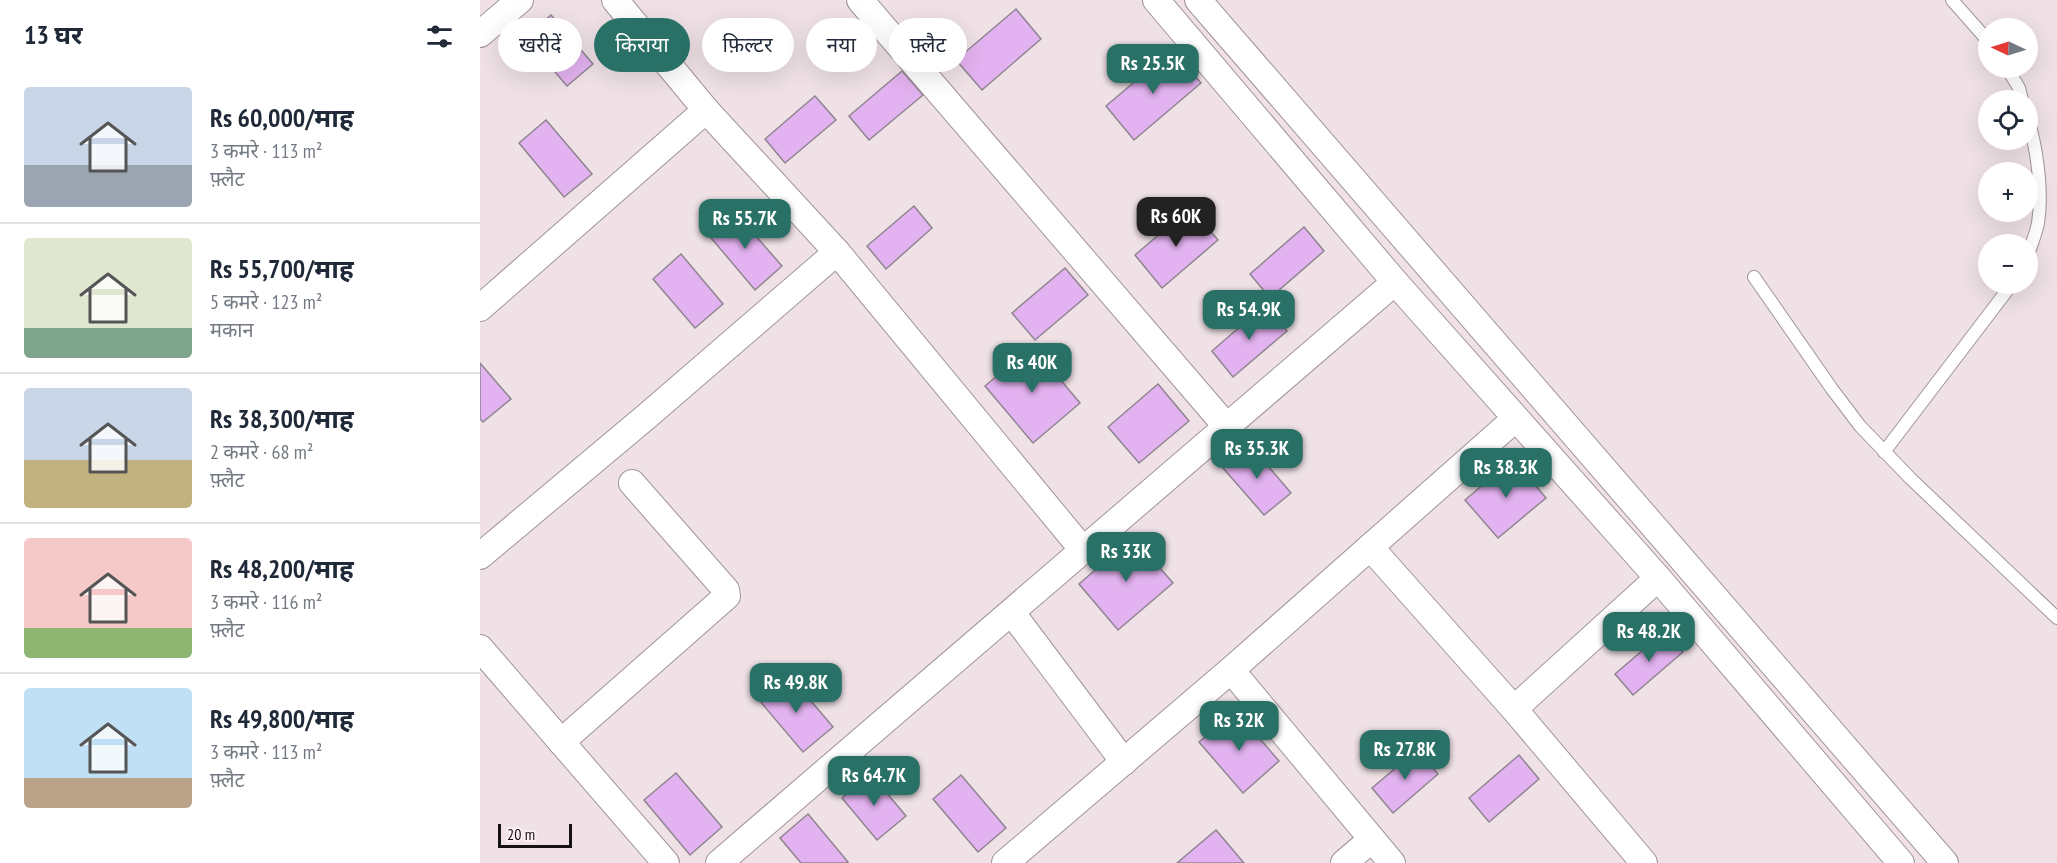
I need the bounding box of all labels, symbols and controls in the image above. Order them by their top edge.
text: 13 घर [24,18,83,51]
chip: खरीदें [498,18,582,72]
chip: किराया [594,18,690,72]
chip: फ़िल्टर [702,18,794,72]
chip: नया [806,18,877,72]
chip: फ़्लैट [889,18,967,72]
north arrow [1978,18,2038,78]
map controls [1978,18,2038,294]
icon: filters [423,20,456,53]
pin: Rs 25.5K [1091,44,1215,95]
text: Rs 25.5K [1121,50,1185,76]
button: locate [1978,90,2038,150]
text: Rs 60,000/माह [210,101,354,134]
icon: home [72,111,144,183]
text: 3 कमरे · 113 m² [210,138,322,164]
button: + [1978,162,2038,222]
text: फ़्लैट [210,166,245,192]
pin: Rs 60K [1127,197,1225,248]
pin: Rs 55.7K [683,199,807,250]
text: Rs 60K [1151,203,1201,229]
text: Rs 55.7K [713,205,777,231]
button: − [1978,234,2038,294]
text: Rs 55,700/माह [210,252,354,285]
icon: home [72,262,144,334]
text: 5 कमरे · 123 m² [210,289,322,315]
pin: Rs 54.9K [1187,290,1311,341]
text: Rs 54.9K [1217,296,1281,322]
text: मकान [210,317,254,343]
pin: Rs 40K [983,343,1081,394]
text: Rs 40K [1007,349,1057,375]
text: Rs 38,300/माह [210,402,354,435]
icon: home [72,412,144,484]
pin: Rs 35.3K [1195,429,1319,480]
text: Rs 35.3K [1225,435,1289,461]
text: 2 कमरे · 68 m² [210,439,313,465]
pin: Rs 38.3K [1444,448,1568,499]
text: Rs 38.3K [1474,454,1538,480]
text: फ़्लैट [210,467,245,493]
pin: Rs 33K [1077,532,1175,583]
text: Rs 33K [1101,538,1151,564]
text: Rs 48,200/माह [210,552,354,585]
icon: home [72,562,144,634]
text: 3 कमरे · 116 m² [210,589,322,615]
pin: Rs 48.2K [1587,612,1711,663]
text: फ़्लैट [210,617,245,643]
text: Rs 48.2K [1617,618,1681,644]
pin: Rs 49.8K [734,663,858,714]
text: Rs 49.8K [764,669,828,695]
pin: Rs 32K [1190,701,1288,752]
text: Rs 49,800/माह [210,702,354,735]
text: Rs 32K [1214,707,1264,733]
icon: home [72,712,144,784]
pin: Rs 27.8K [1343,730,1467,781]
text: Rs 27.8K [1374,736,1436,762]
text: 3 कमरे · 113 m² [210,739,322,765]
pin: Rs 64.7K [812,756,936,807]
text: Rs 64.7K [842,762,906,788]
text: फ़्लैट [210,767,245,793]
scale bar [498,821,572,848]
text: 20 m [507,824,535,844]

